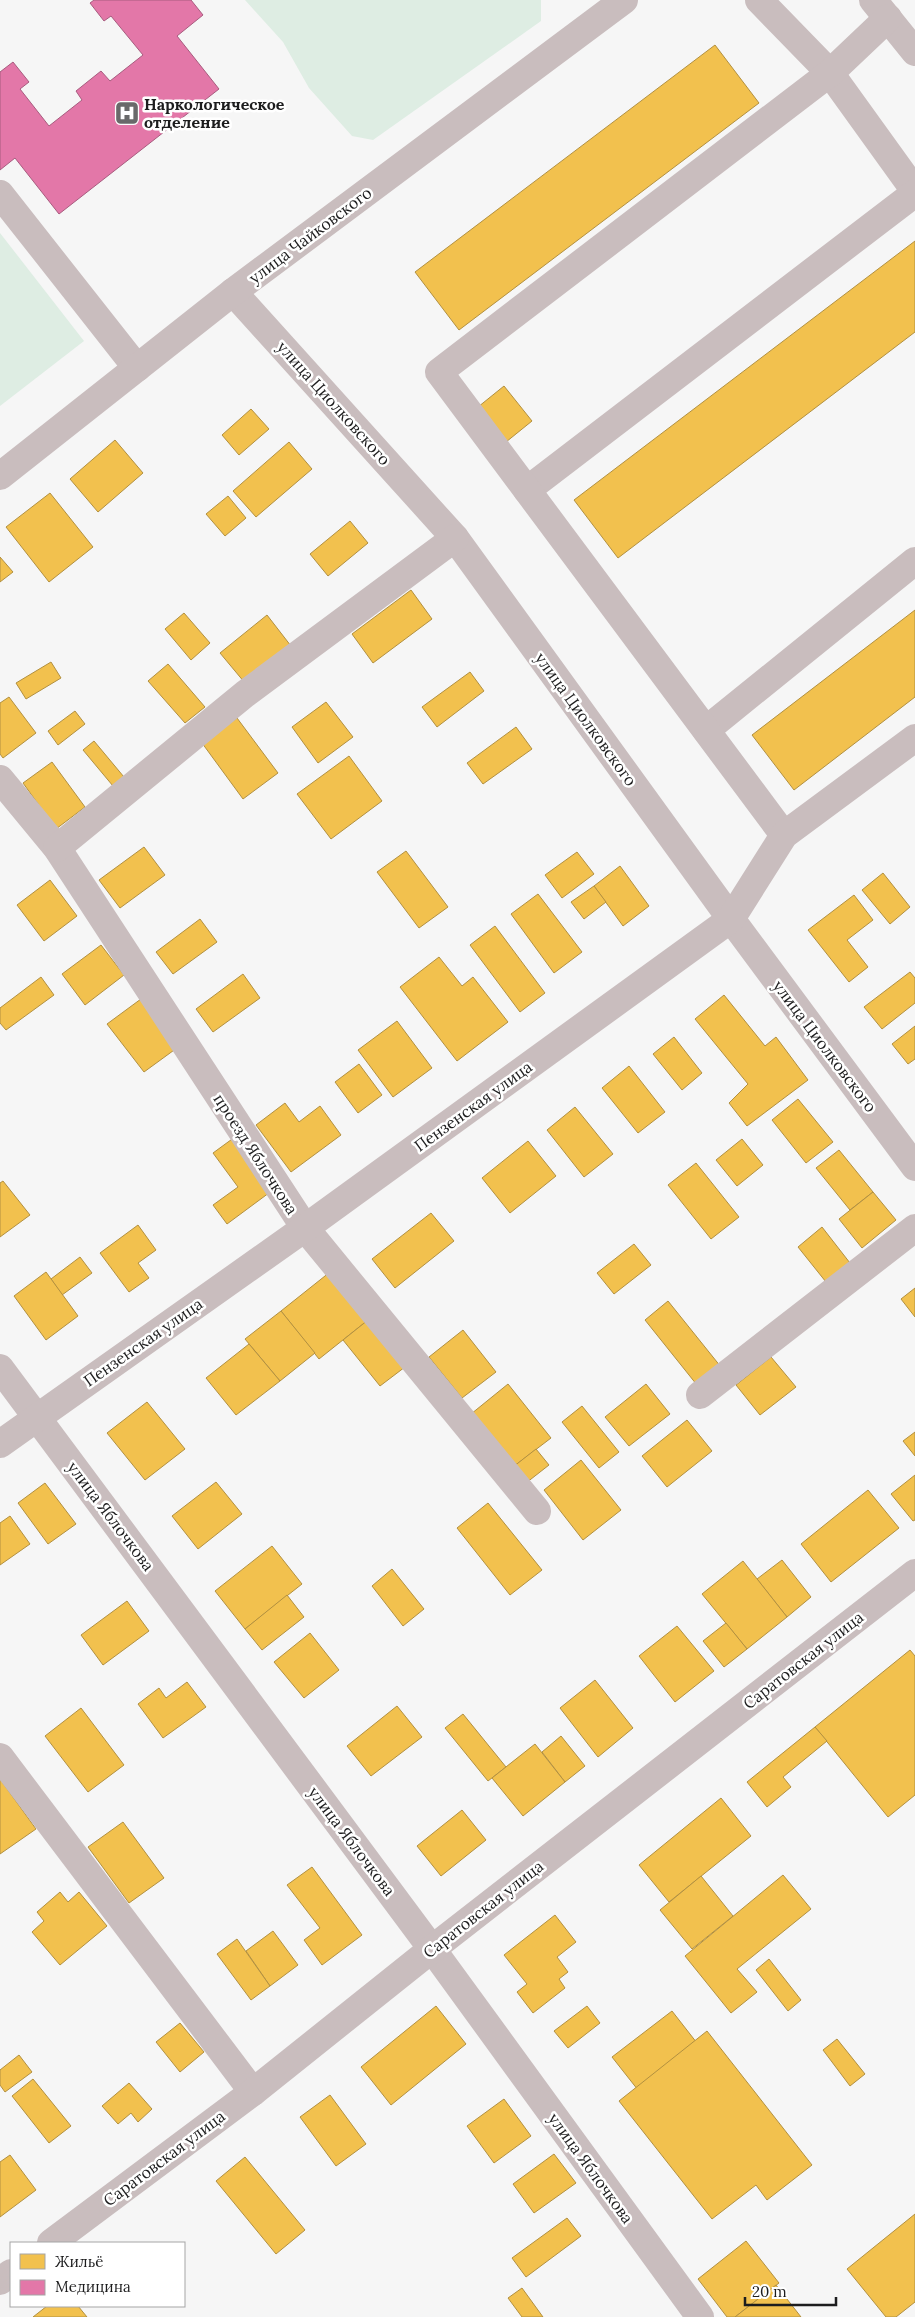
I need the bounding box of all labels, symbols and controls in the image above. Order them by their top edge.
place label: Наркологическое отделение [144,94,285,132]
hospital icon: Наркологическое отделение [114,100,140,126]
street label: улица Чайковского [245,182,375,288]
street label: улица Циолковского [273,337,395,469]
street label: улица Циолковского [531,648,641,790]
street label: улица Циолковского [769,976,881,1116]
street label: Пензенская улица [410,1057,536,1155]
street label: проезд Яблочкова [209,1090,303,1218]
street label: Пензенская улица [80,1293,206,1391]
street label: улица Яблочкова [63,1457,159,1575]
street label: Саратовская улица [739,1607,867,1713]
street label: улица Яблочкова [304,1782,400,1900]
street label: Саратовская улица [419,1856,547,1962]
street label: Саратовская улица [99,2106,229,2210]
street label: улица Яблочкова [544,2109,638,2227]
legend [10,2242,185,2307]
text: Жильё [55,2252,103,2271]
scale bar [745,2274,836,2306]
text: Медицина [55,2277,131,2296]
text: 20 m [752,2282,787,2301]

